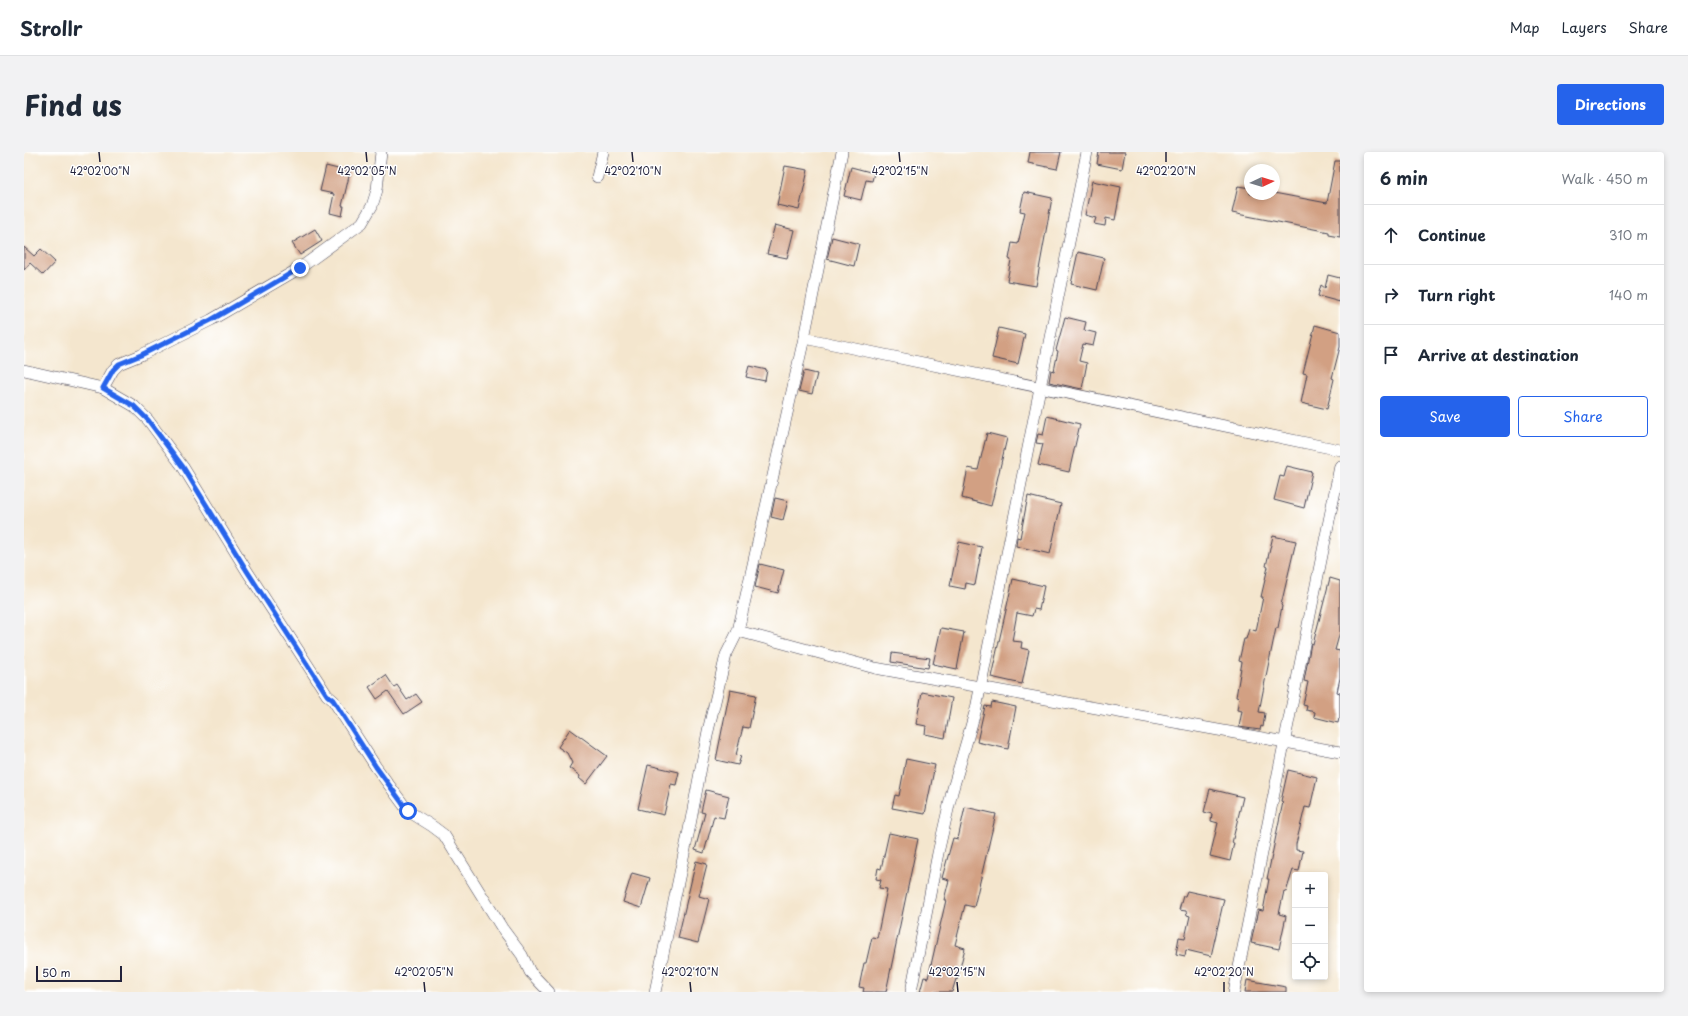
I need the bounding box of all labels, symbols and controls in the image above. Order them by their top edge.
text: Strollr [20,14,83,42]
text: Map [1510,17,1540,38]
text: Layers [1562,17,1607,38]
text: Share [1629,17,1668,38]
text: Find us [24,83,122,126]
button: Directions [1557,84,1664,125]
text: 42°02'00"N [70,163,130,178]
text: 42°02'05"N [338,163,397,178]
text: 42°02'10"N [604,163,662,178]
text: 42°02'15"N [872,163,928,178]
text: 42°02'20"N [1136,163,1196,178]
north arrow [1244,164,1280,200]
text: 6 min [1380,165,1428,191]
text: Walk · 450 m [1562,169,1648,188]
text: Continue [1418,223,1486,246]
icon: ahead [1380,224,1402,246]
text: 310 m [1609,225,1648,244]
route end [291,259,309,277]
text: Turn right [1418,283,1495,306]
icon: right [1380,284,1402,306]
text: 140 m [1609,285,1648,304]
text: Arrive at destination [1418,343,1579,366]
icon: arrive [1380,344,1402,366]
button: Save [1380,396,1510,437]
button: Share [1518,396,1648,437]
route start [399,802,417,820]
map controls [1292,872,1328,980]
button: + [1292,872,1328,908]
button: − [1292,908,1328,944]
button: locate [1292,944,1328,980]
scale bar [36,964,122,983]
text: 50 m [42,964,71,981]
text: 42°02'05"N [395,964,454,979]
text: 42°02'10"N [661,964,719,979]
text: 42°02'15"N [929,964,985,979]
text: 42°02'20"N [1194,964,1254,979]

